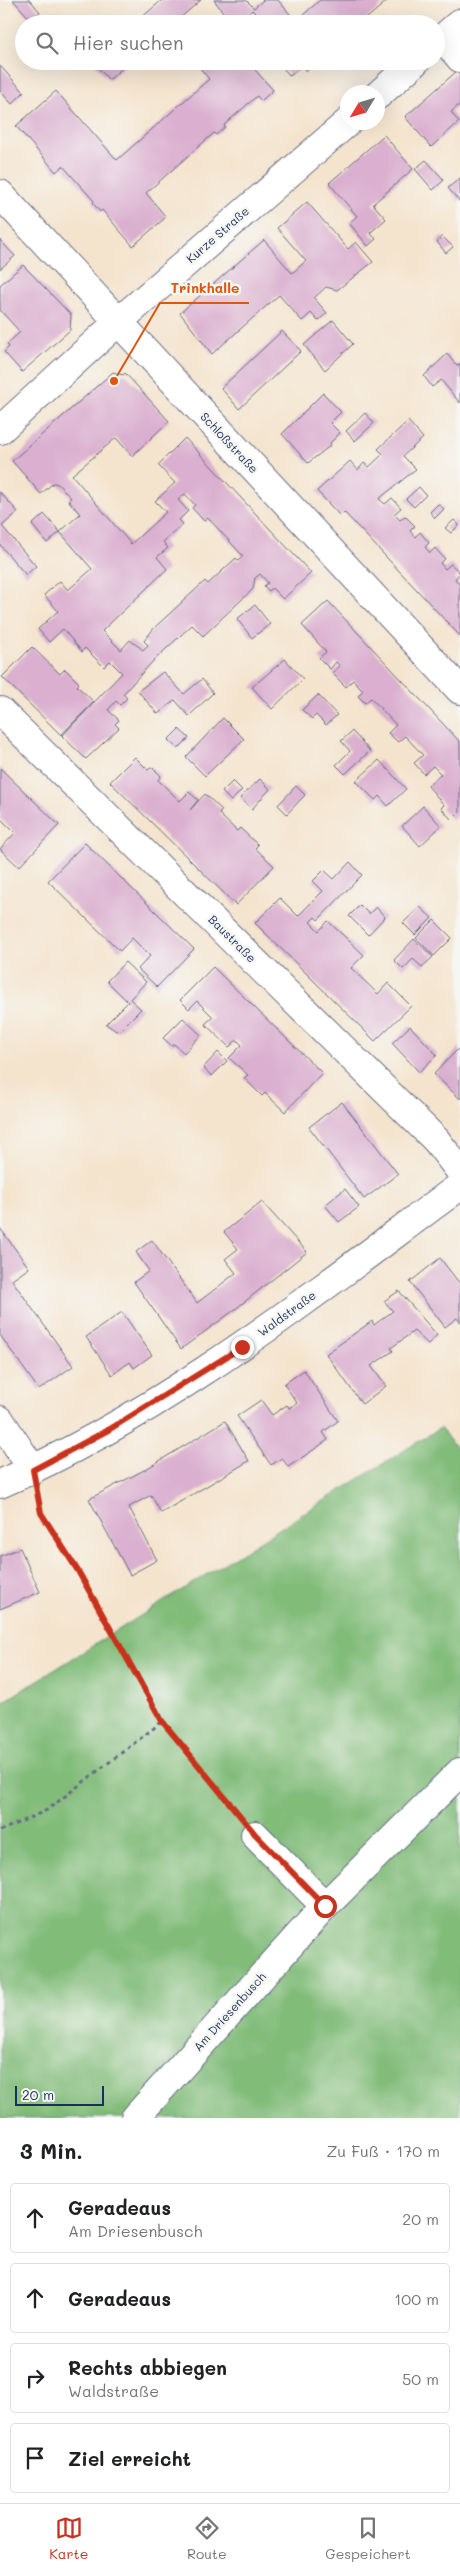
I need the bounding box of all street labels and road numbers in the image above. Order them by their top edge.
street label: Kurze Straße [183,202,252,266]
street label: Schloßstraße [197,408,262,476]
street label: Baustraße [205,911,260,966]
street label: Waldstraße [254,1287,319,1340]
street label: Am Driesenbusch [190,1968,269,2054]

